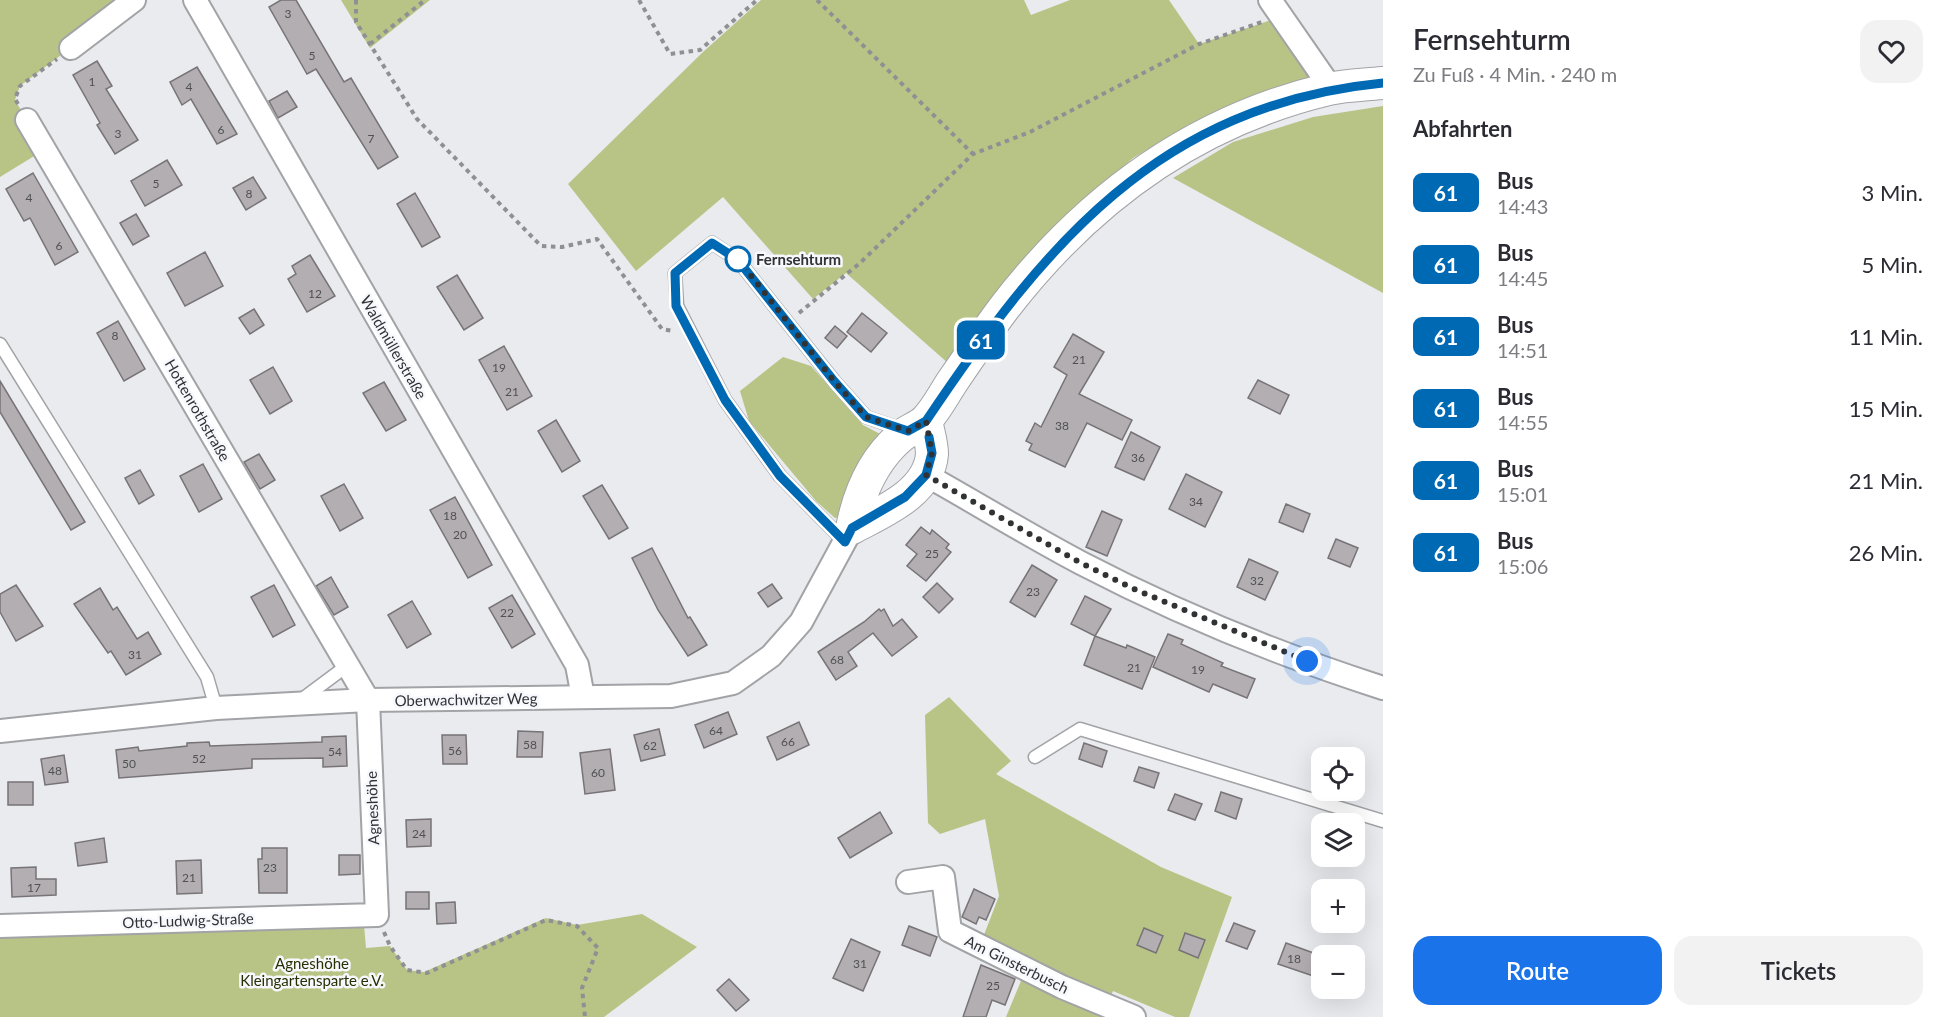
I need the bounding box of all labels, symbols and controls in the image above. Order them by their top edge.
house number: 3 [285,6,292,21]
button: heart [1860,20,1923,83]
text: Fernsehturm [1413,22,1571,56]
house number: 5 [309,48,316,63]
text: Zu Fuß · 4 Min. · 240 m [1413,62,1617,86]
house number: 1 [89,74,96,89]
house number: 4 [186,79,193,94]
text: Abfahrten [1413,115,1512,142]
house number: 6 [218,122,225,137]
house number: 3 [115,126,122,141]
house number: 7 [368,131,375,146]
text: Bus [1497,167,1533,194]
house number: 5 [153,176,160,191]
text: 3 Min. [1862,179,1923,206]
text: 61 [1434,180,1458,205]
house number: 8 [246,186,253,201]
house number: 4 [26,190,33,205]
text: 14:43 [1497,194,1548,218]
house number: 6 [56,238,63,253]
text: Bus [1497,239,1533,266]
marker: Fernsehturm [725,246,751,272]
place label: Fernsehturm [756,250,841,268]
text: 5 Min. [1862,251,1923,278]
text: 61 [1434,252,1458,277]
text: 14:45 [1497,266,1548,290]
house number: 12 [308,286,322,301]
street label: Waldmüllerstraße [357,292,431,402]
text: Bus [1497,311,1533,338]
line badge: 61 [954,320,1008,360]
text: 11 Min. [1849,323,1923,350]
text: 61 [1434,324,1458,349]
house number: 8 [112,328,119,343]
text: 61 [969,328,993,353]
text: 14:51 [1497,338,1548,362]
house number: 21 [1072,352,1086,367]
street label: Hottenrothstraße [162,356,234,464]
house number: 19 [492,360,506,375]
text: Bus [1497,383,1533,410]
house number: 21 [505,384,519,399]
text: 15 Min. [1849,395,1923,422]
text: 61 [1434,396,1458,421]
text: 14:55 [1497,410,1548,434]
house number: 38 [1055,418,1069,433]
house number: 36 [1131,450,1145,465]
text: Bus [1497,455,1533,482]
text: 21 Min. [1849,467,1923,494]
text: 61 [1434,468,1458,493]
text: 15:01 [1497,482,1548,506]
house number: 34 [1189,494,1203,509]
house number: 18 [443,508,457,523]
house number: 20 [453,527,467,542]
text: Bus [1497,527,1533,554]
text: 26 Min. [1849,539,1923,566]
text: 61 [1434,540,1458,565]
house number: 25 [925,546,939,561]
text: 15:06 [1497,554,1548,578]
house number: 32 [1250,573,1264,588]
house number: 23 [1026,584,1040,599]
house number: 22 [500,605,514,620]
your location [1292,646,1322,676]
house number: 31 [128,647,142,662]
house number: 68 [830,652,844,667]
house number: 21 [1127,660,1141,675]
house number: 19 [1191,662,1205,677]
street label: Oberwachwitzer Weg [394,689,538,709]
house number: 64 [709,723,723,738]
house number: 66 [781,734,795,749]
house number: 58 [523,737,537,752]
house number: 62 [643,738,657,753]
house number: 56 [448,743,462,758]
house number: 54 [328,744,342,759]
map controls [1311,747,1365,999]
button: locate [1311,747,1365,801]
house number: 52 [192,751,206,766]
house number: 50 [122,756,136,771]
house number: 48 [48,763,62,778]
house number: 60 [591,765,605,780]
street label: Agneshöhe [362,771,382,845]
button: layers [1311,813,1365,867]
house number: 24 [412,826,426,841]
house number: 23 [263,860,277,875]
house number: 21 [182,870,196,885]
button: + [1311,879,1365,933]
house number: 17 [27,880,41,895]
street label: Otto-Ludwig-Straße [122,909,254,931]
street label: Am Ginsterbusch [962,931,1072,997]
button: Route [1413,936,1662,1005]
button: Tickets [1674,936,1923,1005]
button: − [1311,945,1365,999]
house number: 18 [1287,951,1301,966]
park label: Agneshöhe Kleingartensparte e.V. [240,954,384,989]
house number: 31 [853,956,867,971]
house number: 25 [986,978,1000,993]

